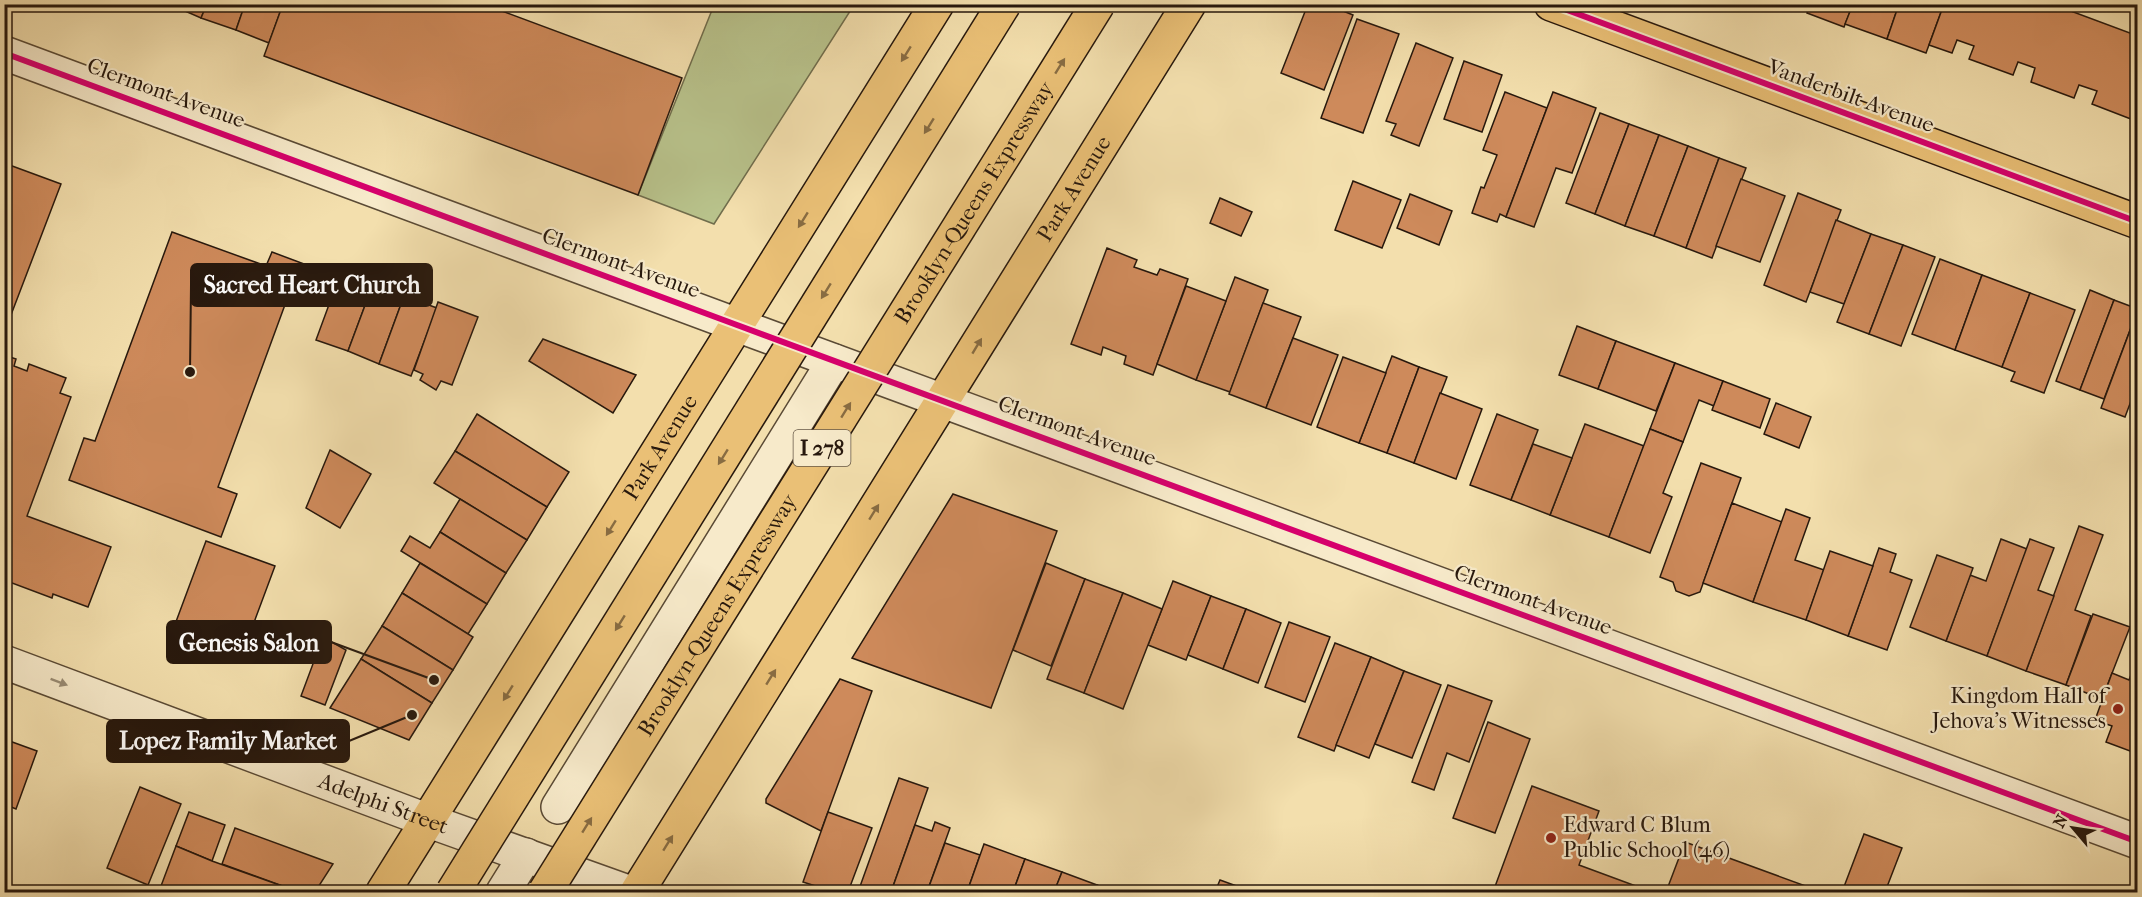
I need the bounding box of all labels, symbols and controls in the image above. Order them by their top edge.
one-way arrow [900,46,911,62]
street label: Clermont Avenue [83,52,249,134]
street label: Vanderbilt Avenue [1763,53,1938,138]
one-way arrow [1054,58,1065,74]
street label: Brooklyn-Queens Expressway [889,76,1060,329]
one-way arrow [923,118,934,134]
street label: Park Avenue [1032,131,1117,246]
one-way arrow [797,212,808,228]
street label: Clermont Avenue [538,222,704,304]
callout: Sacred Heart Church [191,264,432,306]
text: Sacred Heart Church [204,271,421,299]
one-way arrow [820,283,831,299]
one-way arrow [972,338,983,354]
street label: Park Avenue [618,390,703,505]
street label: Clermont Avenue [994,390,1160,472]
one-way arrow [840,402,851,418]
road number: I 278 [794,430,850,466]
one-way arrow [718,449,729,465]
street label: Brooklyn-Queens Expressway [632,488,803,741]
one-way arrow [869,504,880,520]
one-way arrow [605,520,616,536]
street label: Clermont Avenue [1450,559,1616,641]
one-way arrow [615,615,626,631]
callout: Genesis Salon [167,621,331,663]
text: Genesis Salon [179,629,320,657]
one-way arrow [766,669,777,685]
one-way arrow [50,678,68,688]
place label: Kingdom Hall of Jehova's Witnesses [1930,683,2111,734]
one-way arrow [502,685,513,702]
marker: Kingdom Hall of Jehova's Witnesses [2111,702,2125,716]
callout: Lopez Family Market [107,720,349,762]
text: Lopez Family Market [119,727,337,755]
street label: Adelphi Street [314,767,452,840]
north arrow [2043,798,2103,858]
text: N [2049,810,2072,831]
place label: Edward C Blum Public School (46) [1563,812,1730,863]
one-way arrow [582,817,593,833]
marker: Edward C Blum Public School (46) [1544,831,1558,845]
one-way arrow [662,835,673,851]

